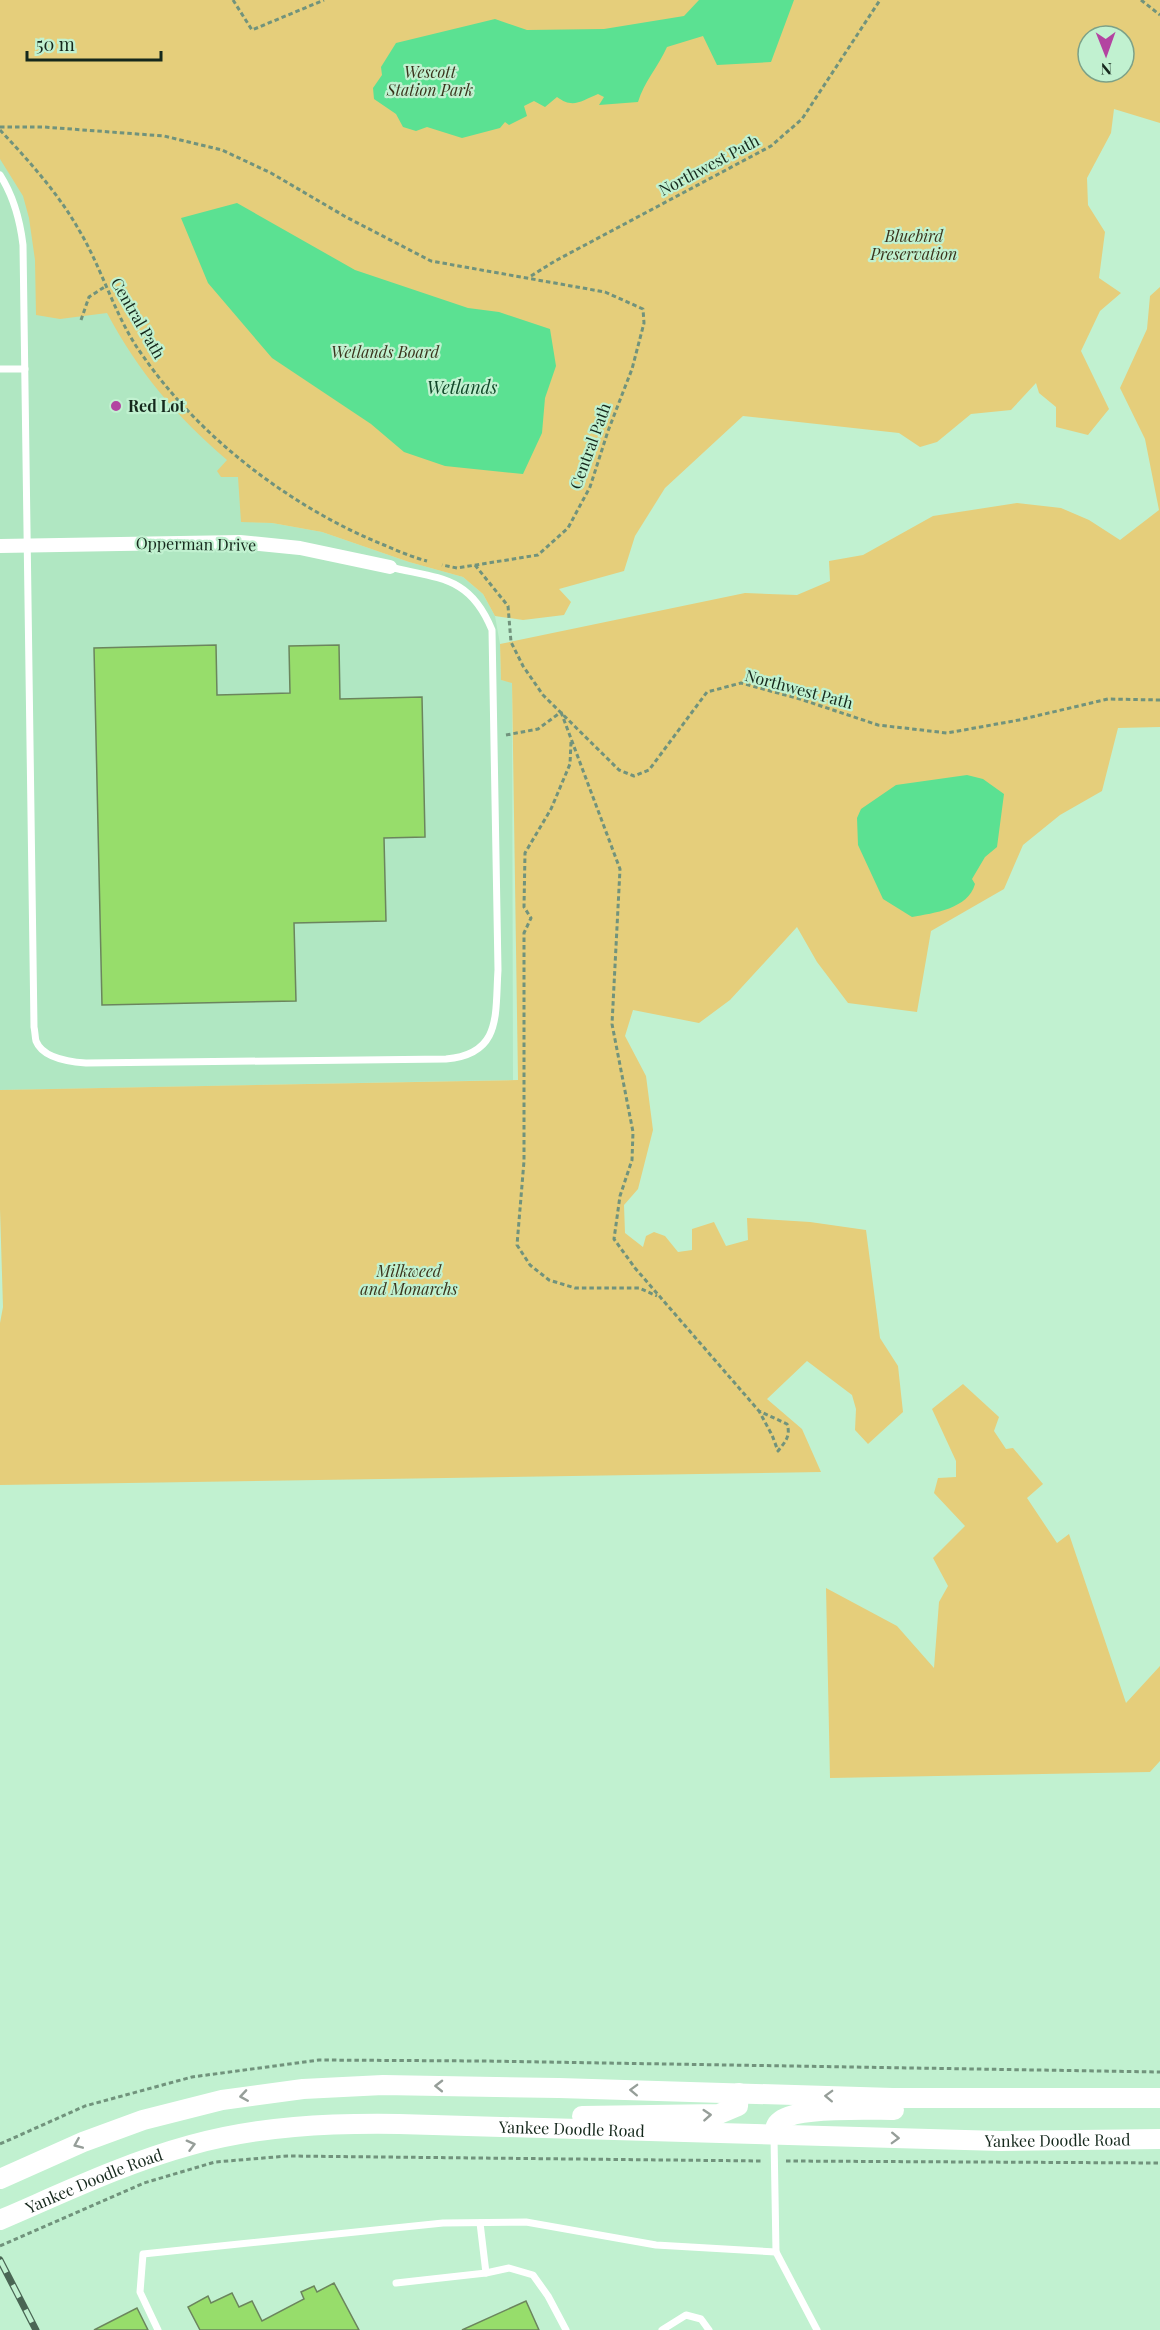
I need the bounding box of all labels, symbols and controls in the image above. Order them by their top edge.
scale bar [27,24,160,62]
north arrow [1076,24,1136,84]
text: 50 m [36,32,75,56]
text: N [1100,59,1112,80]
park label: Wescott Station Park [386,61,473,100]
street label: Northwest Path [655,129,763,200]
park label: Bluebird Preservation [870,225,957,264]
street label: Central Path [107,273,170,363]
park label: Wetlands Board [331,341,440,362]
water label: Wetlands [427,375,497,399]
place label: Red Lot [128,395,185,416]
marker: Red Lot [109,399,123,413]
street label: Central Path [564,399,615,492]
street label: Opperman Drive [136,532,256,555]
street label: Northwest Path [743,664,856,713]
park label: Milkweed and Monarchs [360,1260,458,1299]
one-way arrow [434,2080,443,2092]
one-way arrow [629,2084,638,2096]
one-way arrow [240,2089,250,2102]
one-way arrow [824,2089,833,2102]
one-way arrow [702,2108,711,2121]
street label: Yankee Doodle Road [498,2116,645,2141]
street label: Yankee Doodle Road [983,2128,1131,2151]
one-way arrow [891,2131,900,2144]
one-way arrow [74,2137,85,2149]
one-way arrow [185,2140,196,2152]
street label: Yankee Doodle Road [21,2143,165,2218]

